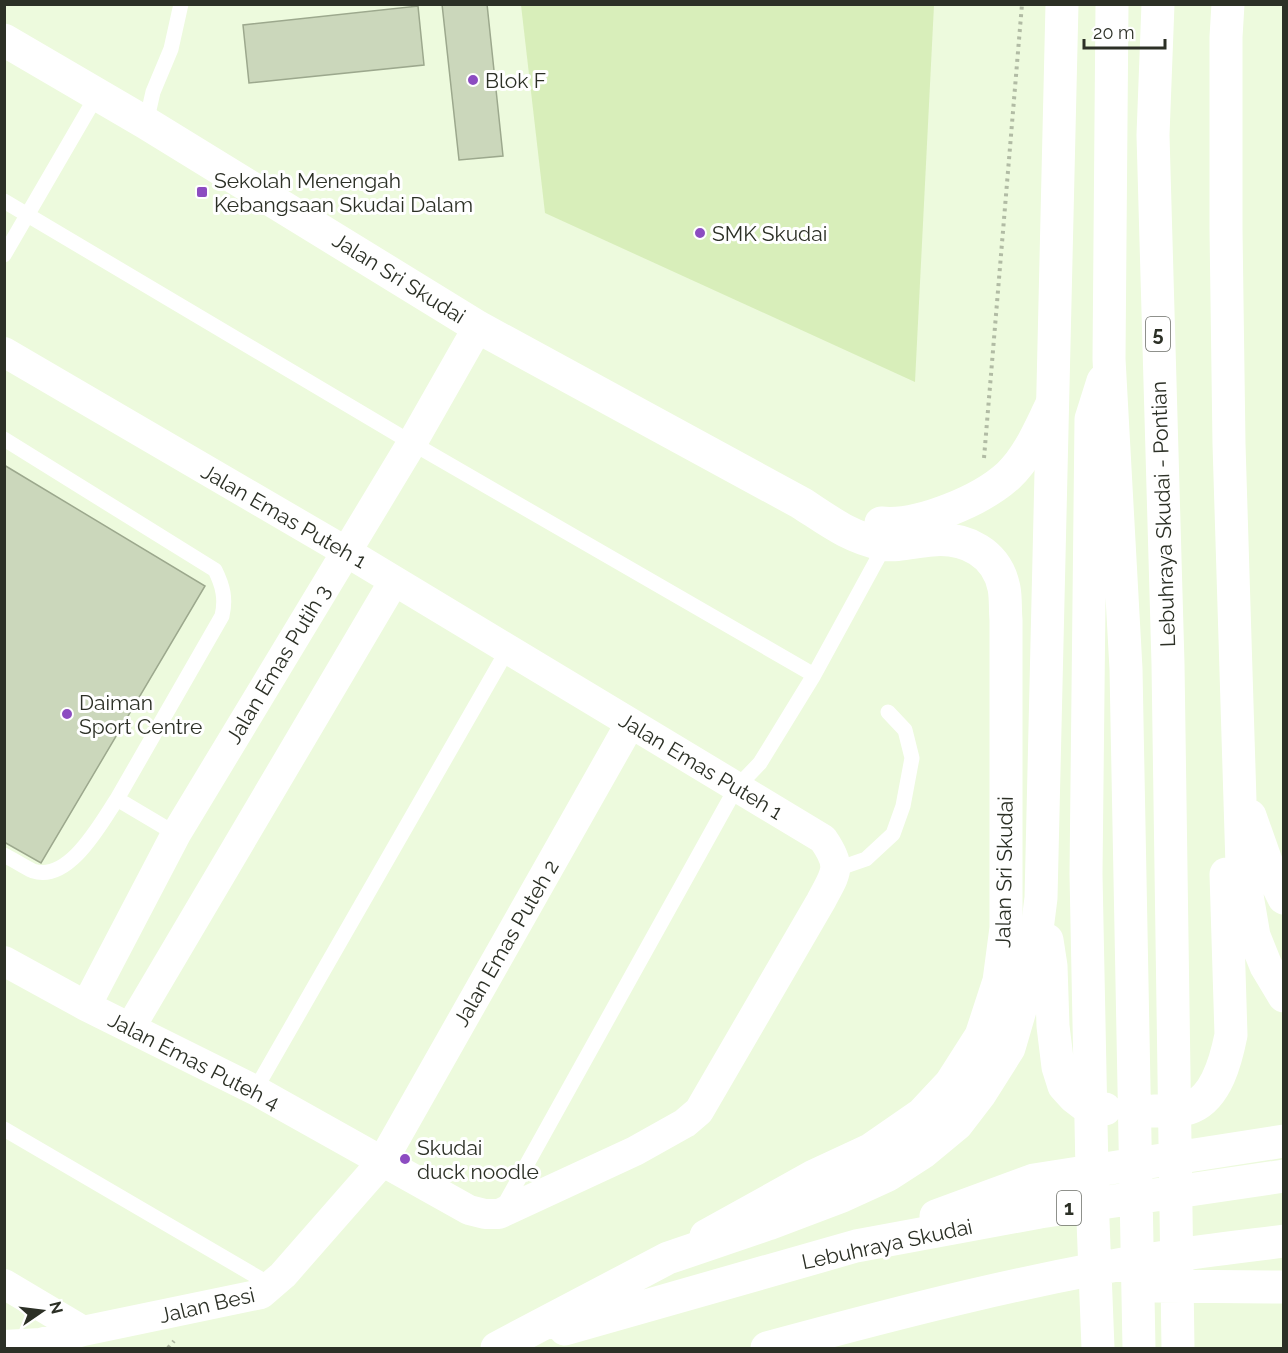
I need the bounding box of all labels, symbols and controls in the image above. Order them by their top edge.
scale bar [1084,12,1165,50]
text: 20 m [1093,22,1135,43]
place label: Blok F [485,68,546,93]
marker: Blok F [466,73,480,87]
place label: Sekolah Menengah Kebangsaan Skudai Dalam [214,168,473,217]
marker: Sekolah Menengah Kebangsaan Skudai Dalam [195,185,209,199]
place label: SMK Skudai [712,221,827,246]
marker: SMK Skudai [693,226,707,240]
street label: Jalan Sri Skudai [328,227,470,329]
road number: 5 [1146,317,1170,351]
street label: Lebuhraya Skudai - Pontian [1146,381,1180,647]
street label: Jalan Emas Puteh 1 [197,459,371,573]
street label: Jalan Emas Putih 3 [221,580,335,748]
place label: Daiman Sport Centre [79,690,202,739]
marker: Daiman Sport Centre [60,707,74,721]
street label: Jalan Emas Puteh 1 [615,707,787,825]
street label: Jalan Sri Skudai [990,796,1018,948]
street label: Jalan Emas Puteh 2 [448,855,564,1031]
street label: Jalan Emas Puteh 4 [104,1007,284,1115]
place label: Skudai duck noodle [417,1135,539,1184]
marker: Skudai duck noodle [398,1152,412,1166]
road number: 1 [1057,1191,1081,1225]
street label: Lebuhraya Skudai [799,1214,975,1274]
north arrow [12,1281,72,1341]
street label: Jalan Besi [157,1282,257,1328]
text: N [45,1299,67,1316]

